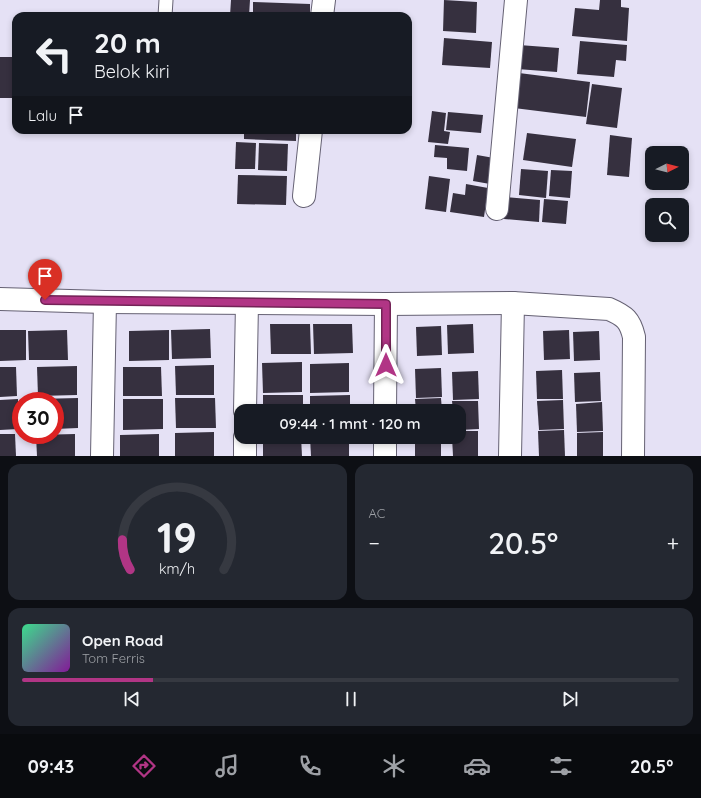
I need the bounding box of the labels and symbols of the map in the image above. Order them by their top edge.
north arrow [645,146,689,190]
pin [28,259,62,300]
position arrow [365,344,407,386]
speed limit sign: 30 [12,392,64,444]

